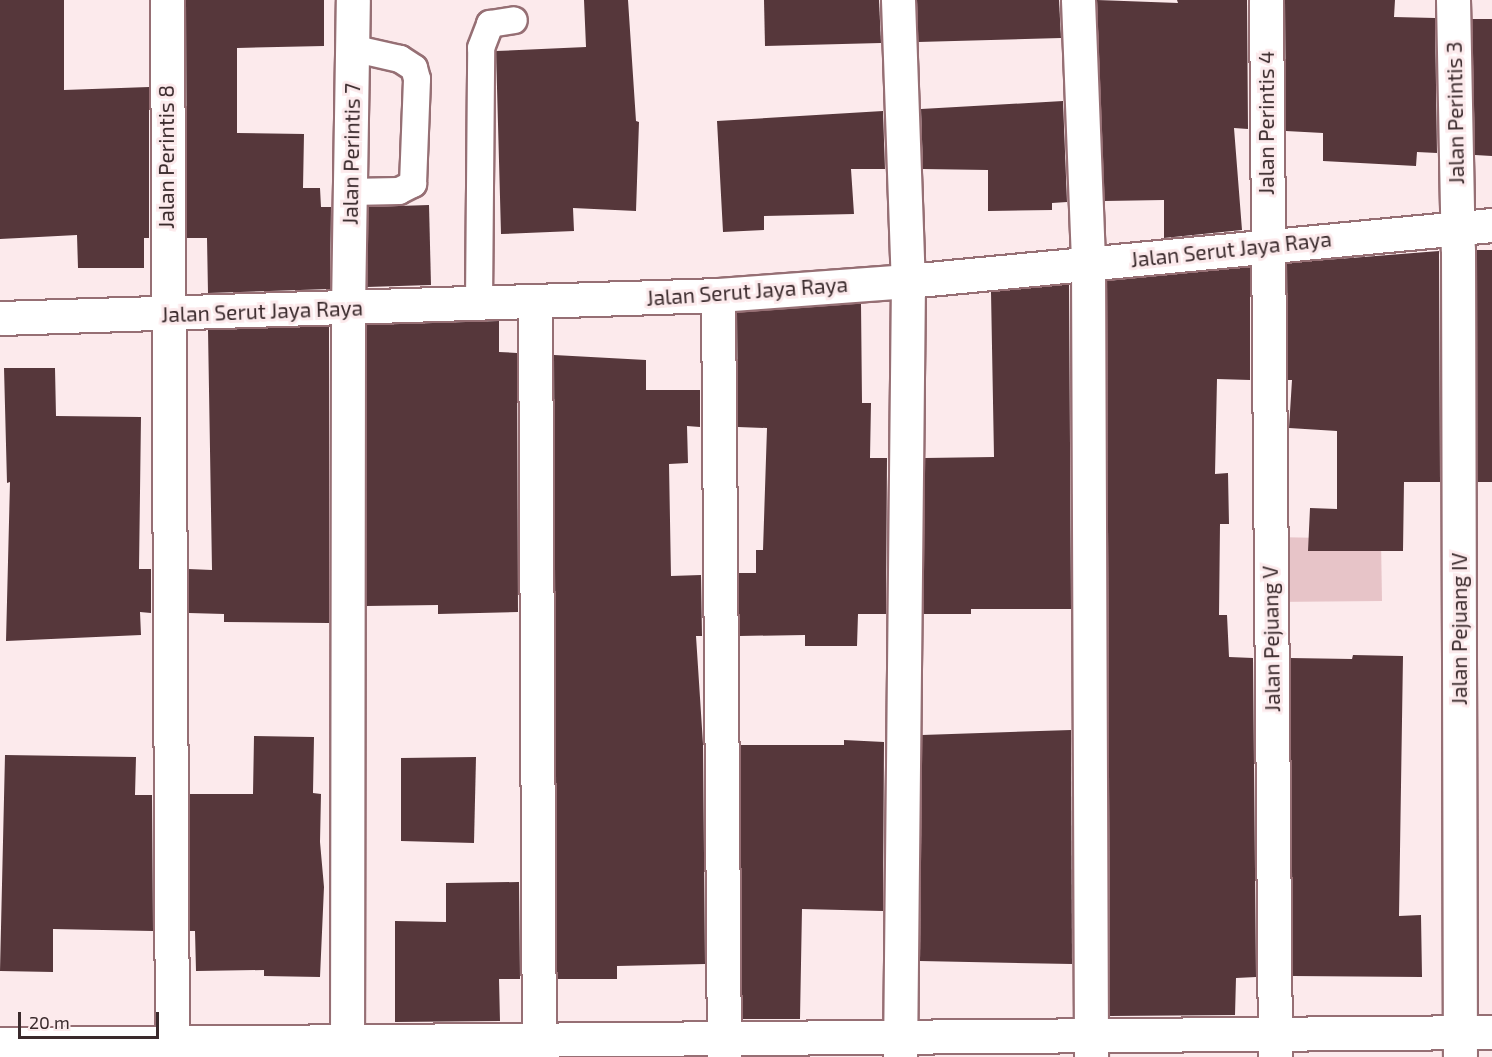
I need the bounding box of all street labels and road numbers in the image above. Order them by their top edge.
street label: Jalan Perintis 3 [1441,41,1469,185]
street label: Jalan Perintis 4 [1253,51,1279,195]
street label: Jalan Perintis 7 [337,83,365,225]
street label: Jalan Perintis 8 [153,85,179,229]
street label: Jalan Serut Jaya Raya [1129,226,1333,272]
street label: Jalan Serut Jaya Raya [645,271,849,311]
street label: Jalan Serut Jaya Raya [160,295,364,327]
street label: Jalan Pejuang IV [1446,553,1472,705]
street label: Jalan Pejuang V [1257,565,1285,713]

